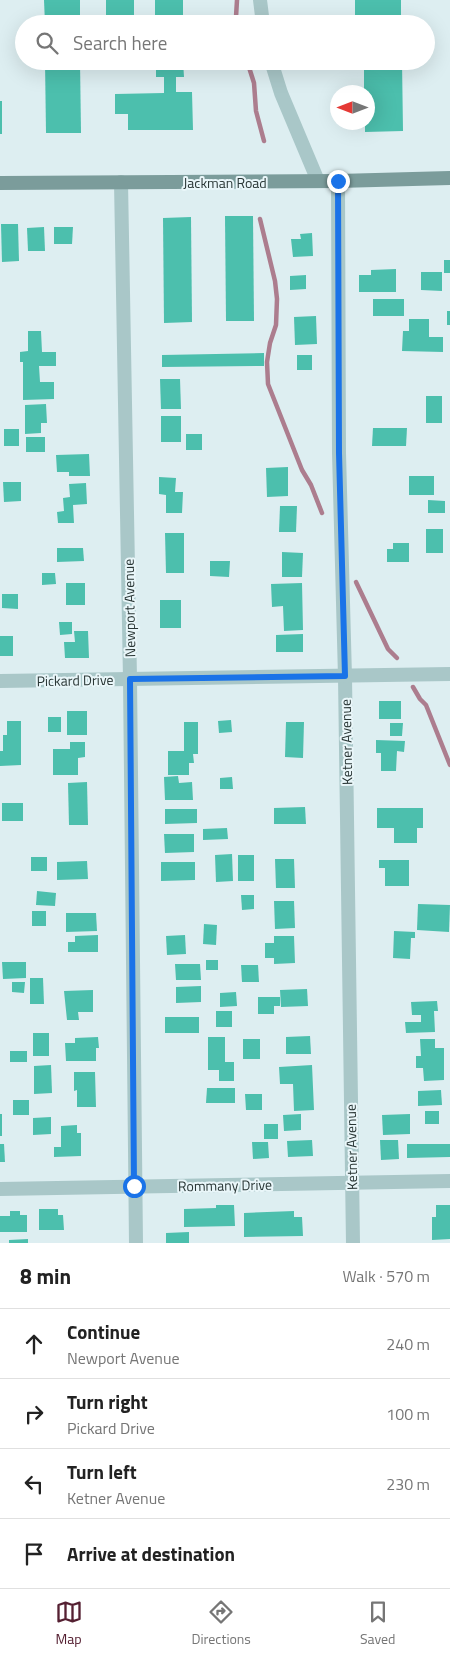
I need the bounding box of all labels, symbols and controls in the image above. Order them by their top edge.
search box [15,15,435,70]
text: Search here [73,28,167,57]
icon: search [33,29,61,57]
north arrow [330,85,375,130]
route end [327,170,350,193]
street label: Jackman Road [183,172,267,193]
street label: Newport Avenue [118,559,140,657]
street label: Pickard Drive [36,669,114,691]
street label: Ketner Avenue [335,699,357,785]
street label: Ketner Avenue [340,1104,362,1190]
street label: Rommany Drive [178,1174,272,1196]
route start [123,1175,146,1198]
text: 8 min [20,1260,71,1292]
text: Walk · 570 m [342,1264,430,1288]
text: Continue [67,1317,140,1346]
icon: ahead [20,1330,48,1358]
text: 240 m [386,1332,430,1356]
text: Newport Avenue [67,1346,180,1370]
text: Turn right [67,1387,148,1416]
icon: right [20,1400,48,1428]
text: 100 m [386,1402,430,1426]
text: Pickard Drive [67,1416,155,1440]
text: Turn left [67,1457,137,1486]
icon: left [20,1470,48,1498]
text: 230 m [386,1472,430,1496]
text: Ketner Avenue [67,1486,165,1510]
text: Arrive at destination [67,1539,235,1568]
icon: arrive [20,1540,48,1568]
tab: Map [55,1598,83,1649]
tab: Directions [192,1598,251,1649]
tab: Saved [360,1598,396,1649]

